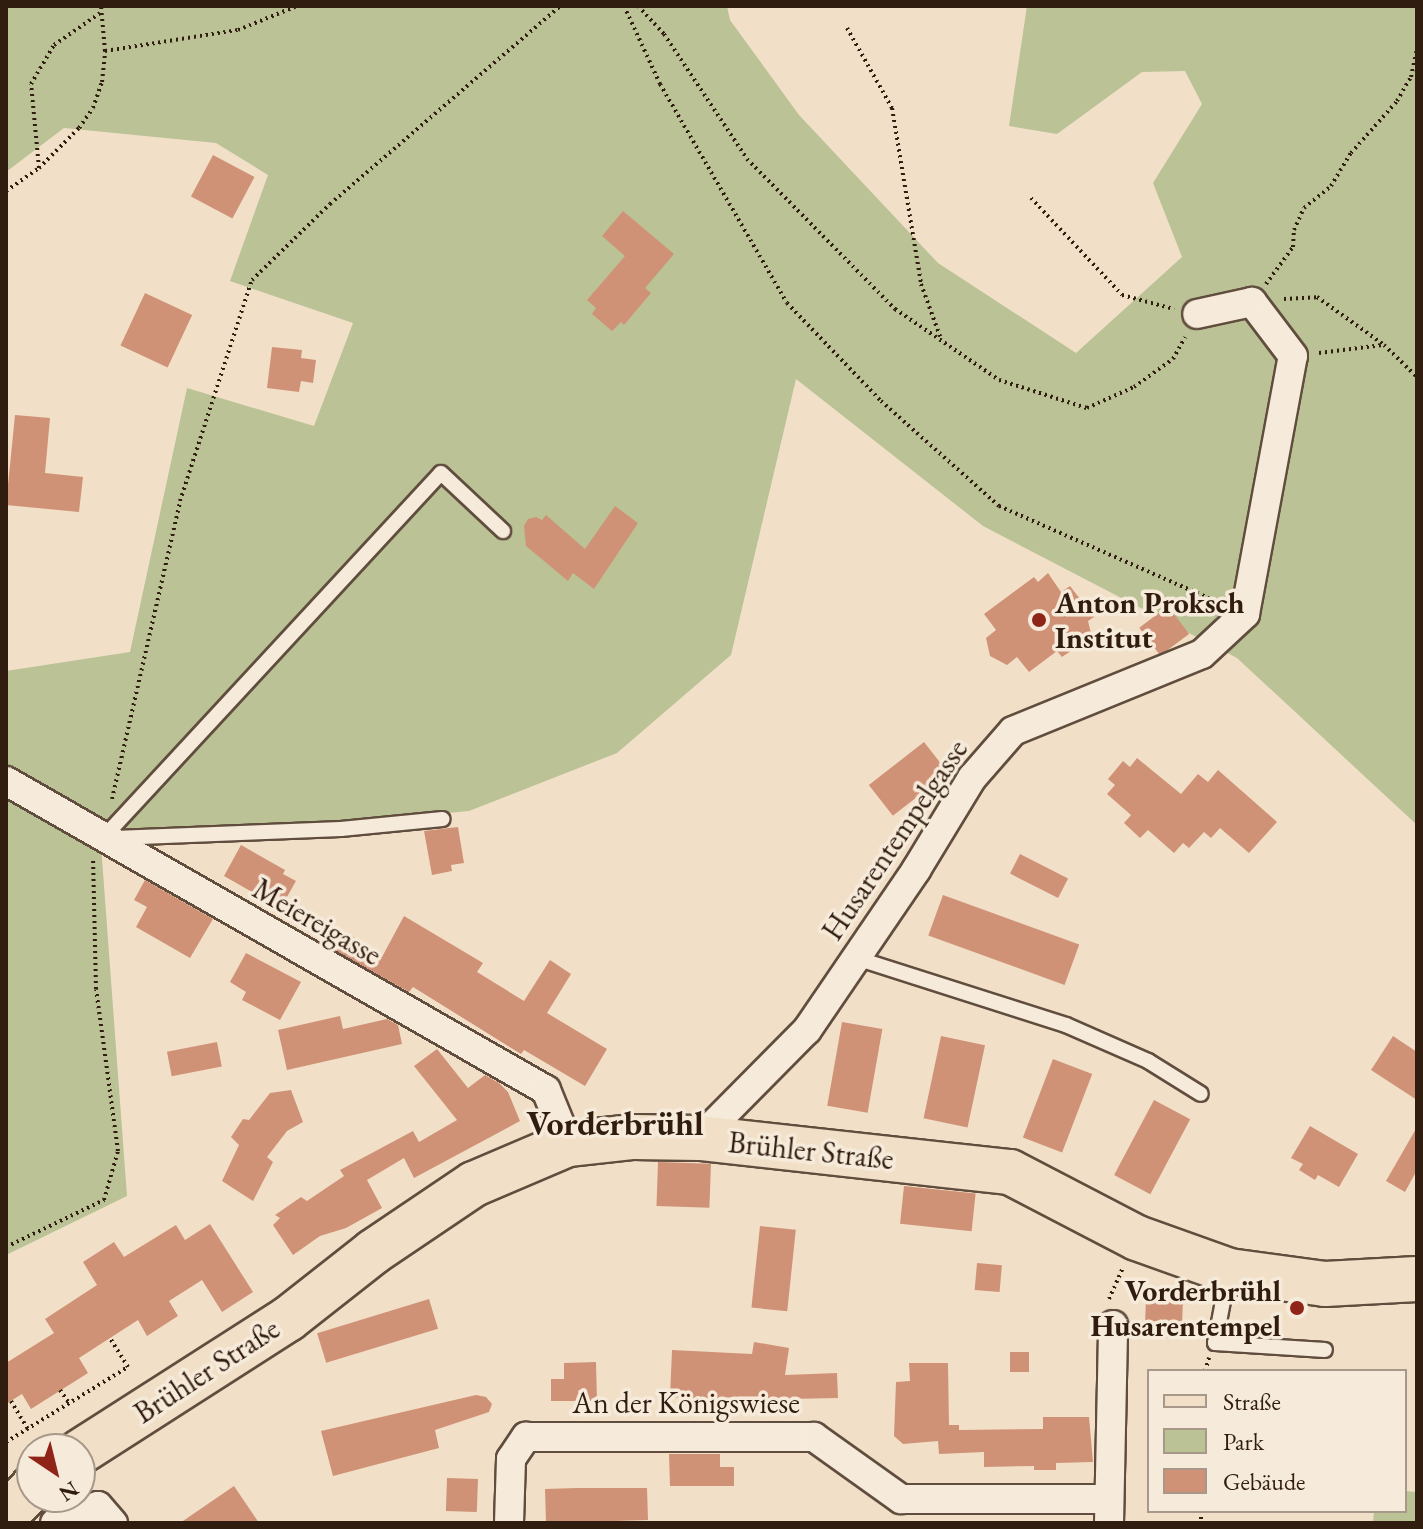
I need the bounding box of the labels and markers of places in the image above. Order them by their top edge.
place label: Anton Proksch Institut [1055,585,1244,656]
marker: Anton Proksch Institut [1030,611,1048,629]
place label: Vorderbrühl Husarentempel [1090,1273,1281,1344]
marker: Vorderbrühl Husarentempel [1288,1299,1306,1317]

